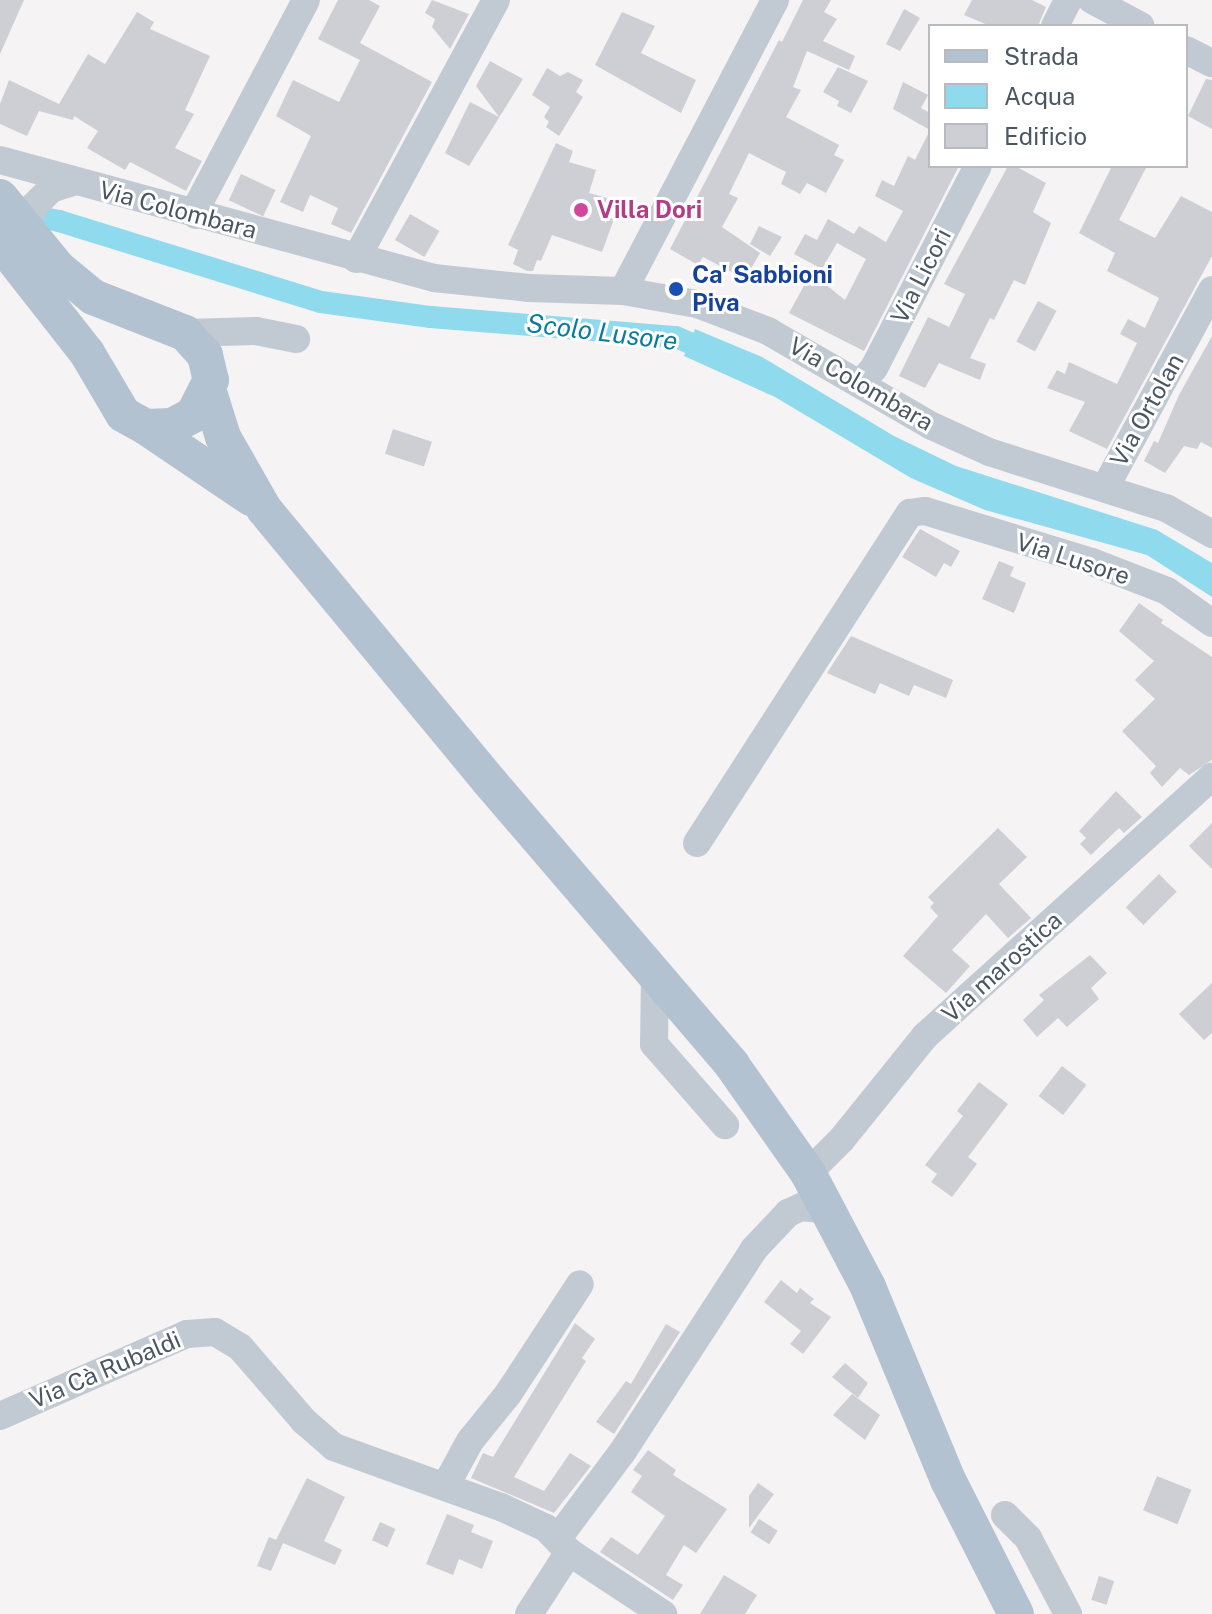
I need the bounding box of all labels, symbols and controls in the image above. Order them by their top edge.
legend [928,24,1188,168]
text: Strada [1004,42,1079,70]
text: Acqua [1004,82,1075,110]
text: Edificio [1004,122,1087,150]
street label: Via Colombara [96,175,260,245]
place label: Villa Dori [597,196,702,224]
marker: Villa Dori [572,201,590,219]
street label: Via Licori [885,224,957,328]
place label: Ca' Sabbioni Piva [692,261,833,317]
marker: Ca' Sabbioni Piva [667,280,685,298]
water label: Scolo Lusore [525,307,679,357]
street label: Via Colombara [784,331,938,437]
street label: Via Ortolan [1104,349,1190,471]
street label: Via Lusore [1013,527,1133,591]
street label: Via marostica [936,906,1068,1028]
street label: Via Cà Rubaldi [25,1325,185,1415]

